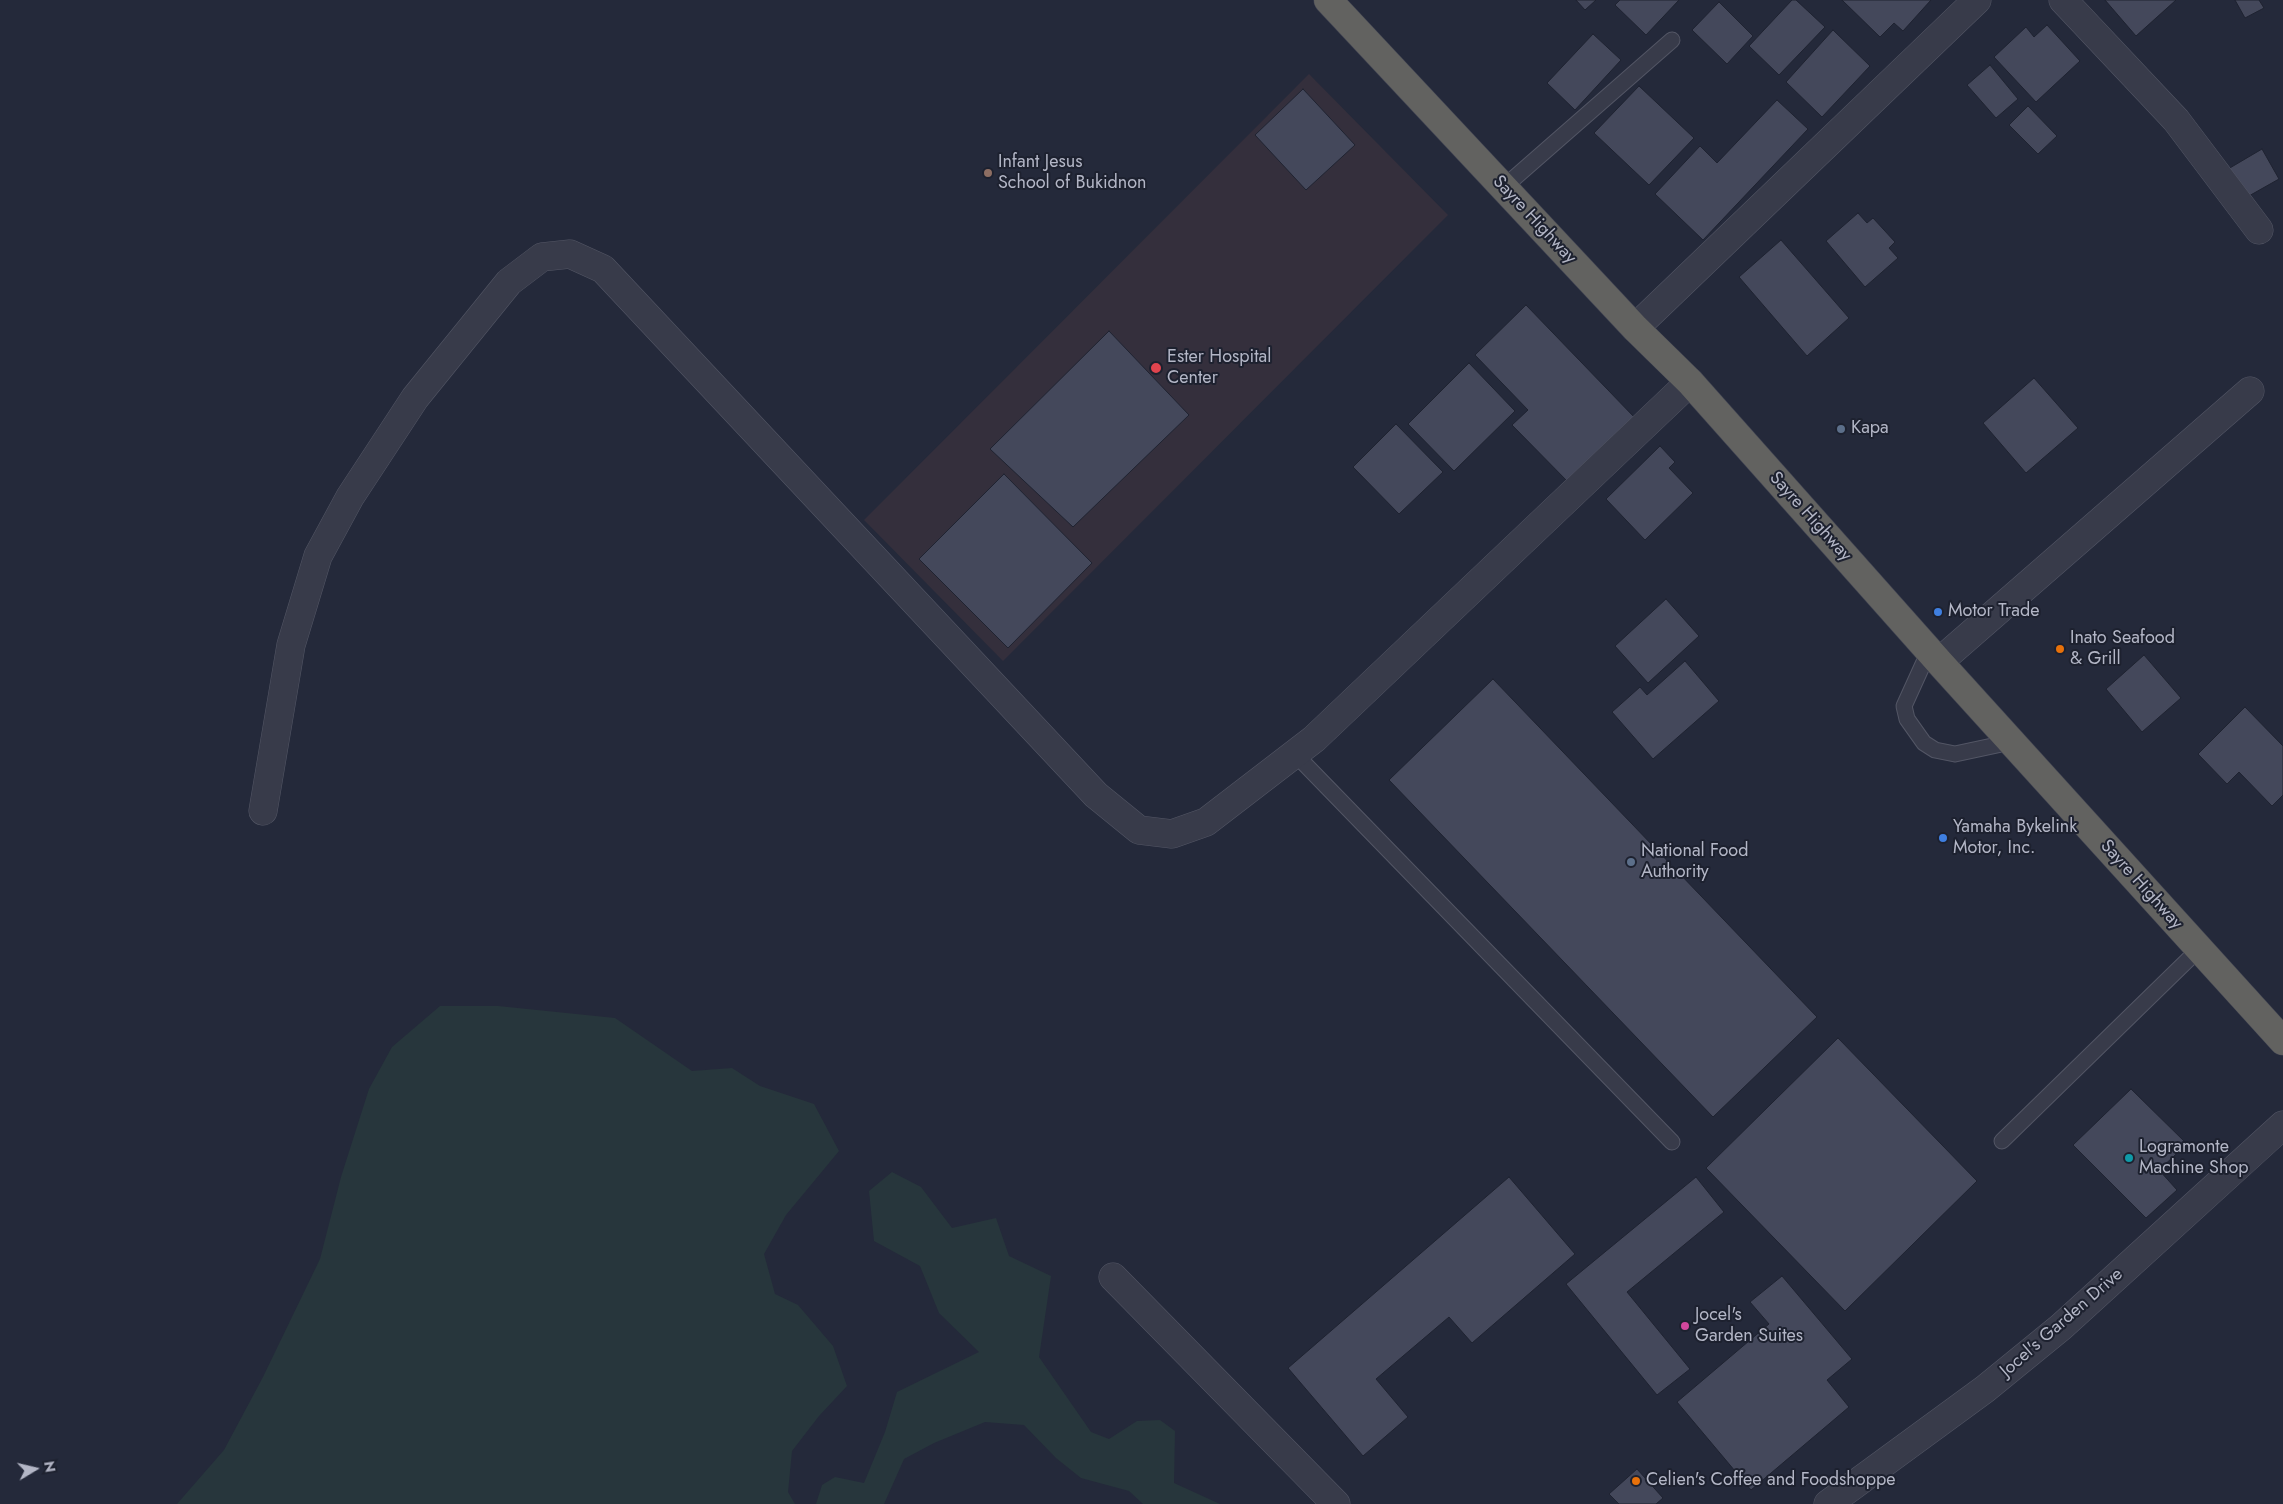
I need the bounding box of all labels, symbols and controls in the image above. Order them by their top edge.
place label: Infant Jesus School of Bukidnon [998,152,1147,194]
marker: Infant Jesus School of Bukidnon [982,167,994,179]
street label: Sayre Highway [1488,171,1580,269]
place label: Ester Hospital Center [1167,347,1271,389]
marker: Ester Hospital Center [1149,361,1163,375]
place label: Kapa [1851,418,1889,440]
marker: Kapa [1835,423,1847,435]
street label: Sayre Highway [1764,468,1856,566]
place label: Motor Trade [1948,601,2039,623]
marker: Motor Trade [1932,606,1944,618]
place label: Inato Seafood & Grill [2070,628,2175,670]
marker: Inato Seafood & Grill [2054,643,2066,655]
place label: Yamaha Bykelink Motor, Inc. [1953,817,2077,860]
marker: Yamaha Bykelink Motor, Inc. [1937,832,1949,844]
street label: Sayre Highway [2095,836,2187,934]
place label: National Food Authority [1641,841,1748,884]
marker: National Food Authority [1625,856,1637,868]
place label: Logramonte Machine Shop [2139,1137,2248,1180]
marker: Logramonte Machine Shop [2123,1152,2135,1164]
street label: Jocel's Garden Drive [1996,1264,2128,1382]
place label: Jocel's Garden Suites [1695,1305,1803,1348]
marker: Jocel's Garden Suites [1679,1320,1691,1332]
north arrow [10,1444,60,1494]
text: N [39,1460,61,1474]
place label: Celien's Coffee and Foodshoppe [1646,1470,1895,1492]
marker: Celien's Coffee and Foodshoppe [1630,1475,1642,1487]

